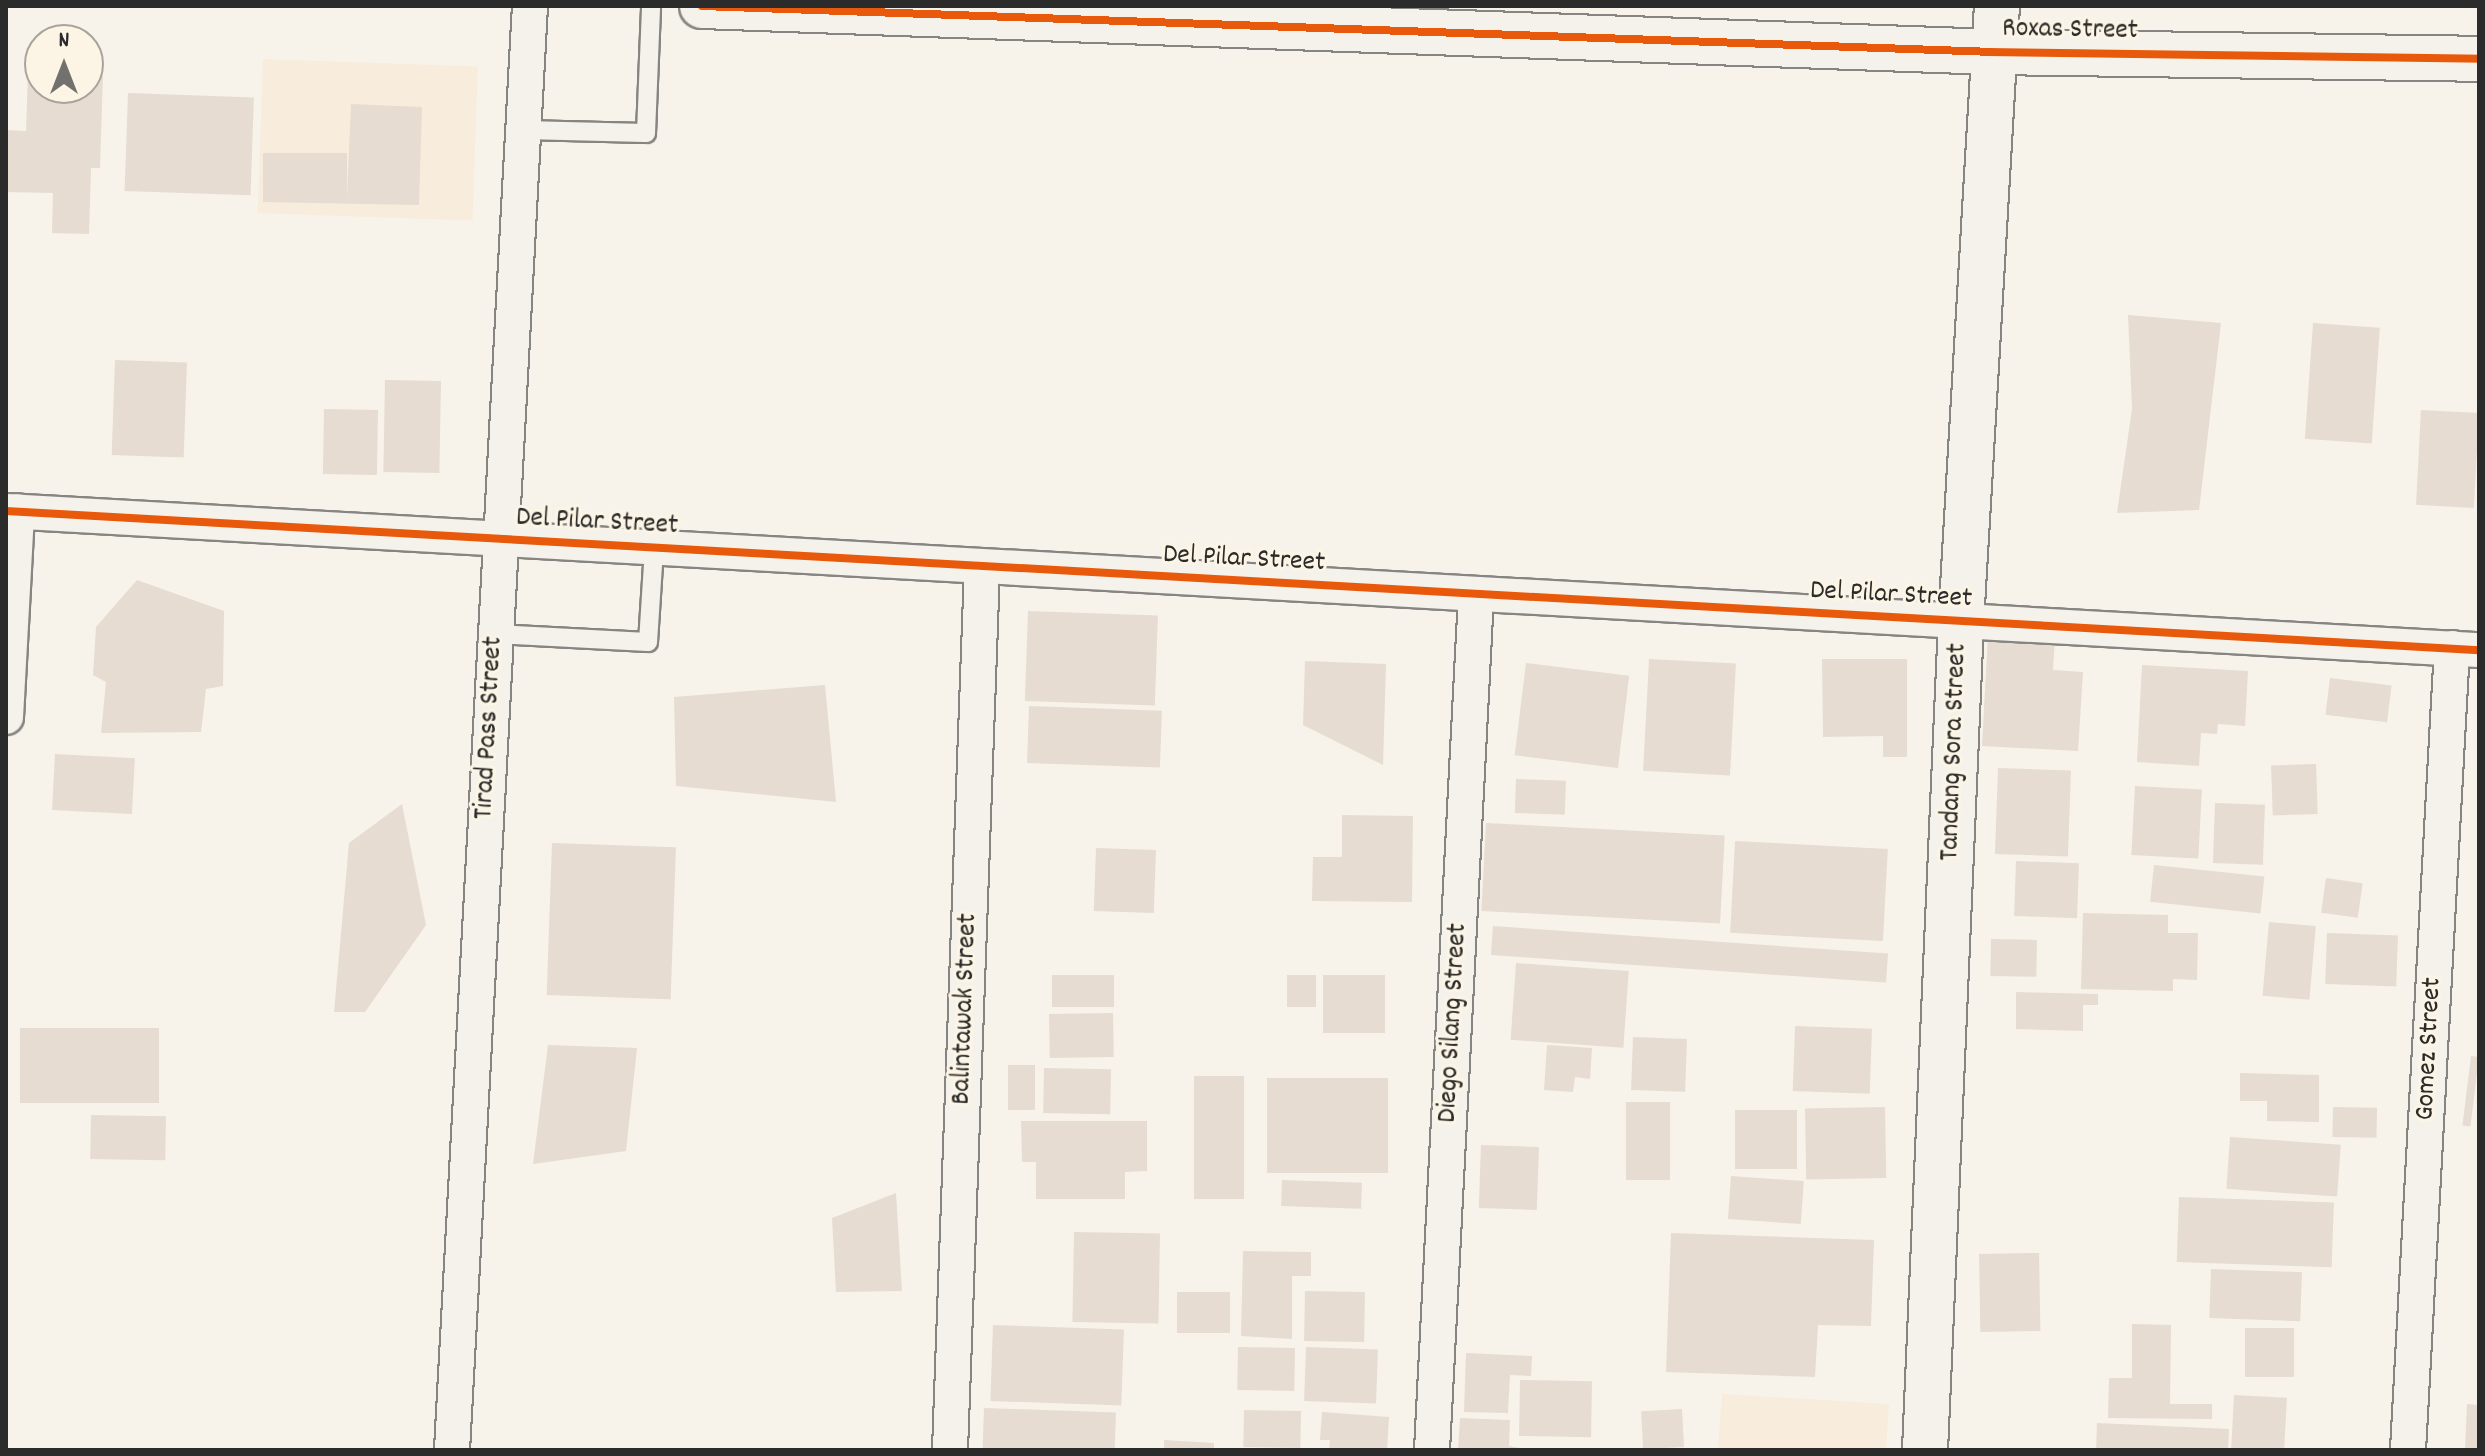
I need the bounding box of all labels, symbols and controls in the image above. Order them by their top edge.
street label: Roxas Street [2002,13,2138,49]
north arrow [24,24,104,104]
text: N [59,26,69,57]
street label: Del Pilar Street [515,502,679,544]
street label: Del Pilar Street [1162,539,1326,581]
street label: Del Pilar Street [1809,575,1973,617]
street label: Tirad Pass Street [468,636,512,820]
street label: Tandang Sora Street [1934,643,1976,861]
street label: Balintawak Street [946,913,986,1105]
street label: Diego Silang Street [1432,922,1476,1124]
street label: Gomez Street [2409,977,2451,1121]

